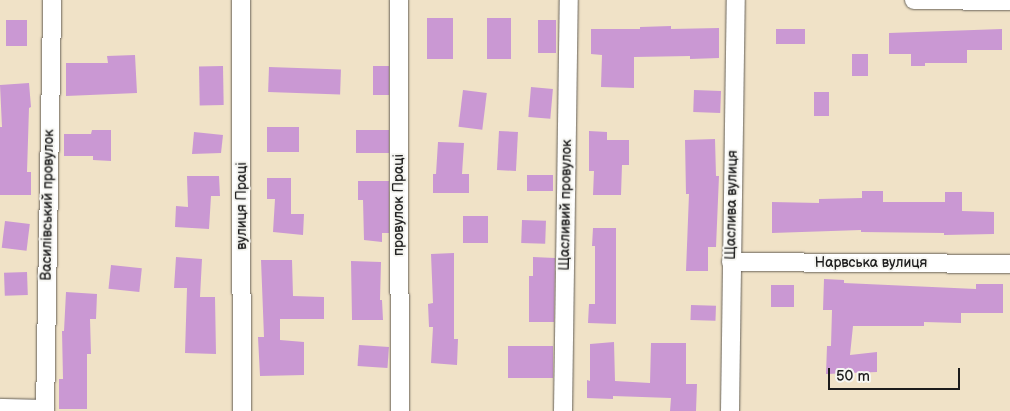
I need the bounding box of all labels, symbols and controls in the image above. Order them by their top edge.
street label: Василівський провулок [38,129,58,281]
street label: Щасливий провулок [556,139,576,271]
street label: Щаслива вулиця [723,150,741,260]
street label: провулок Праці [391,154,407,256]
street label: вулиця Праці [234,162,250,250]
street label: Нарвська вулиця [815,255,927,271]
scale bar [830,358,962,390]
text: 50 m [836,367,870,386]

